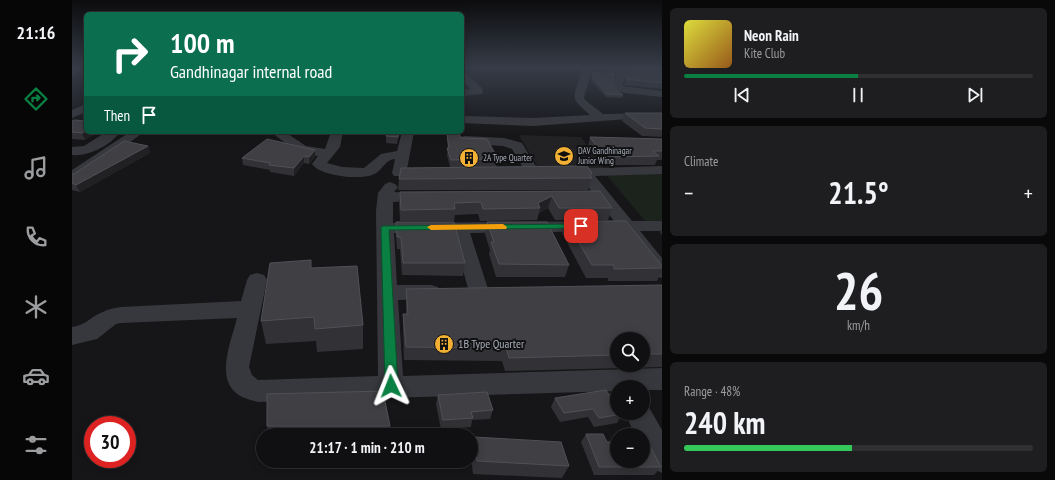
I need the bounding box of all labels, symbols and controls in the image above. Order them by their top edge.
text: 21:16 [17,21,55,44]
text: 100 m [170,24,234,61]
text: Neon Rain [744,26,799,45]
icon: right [104,28,156,80]
text: Kite Club [744,45,785,62]
text: Gandhinagar internal road [170,60,332,83]
icon: previous [731,84,753,106]
icon: pause [847,84,869,106]
icon: next [964,84,986,106]
icon: directions [22,85,50,113]
icon: arrive [138,104,160,126]
text: Then [104,106,130,125]
school or university icon: DAV Gandhinagar Junior Wing [553,145,575,167]
place label: DAV Gandhinagar Junior Wing [577,145,632,166]
building icon: 2A Type Quarter [458,147,480,169]
place label: 2A Type Quarter [483,152,533,163]
text: Climate [684,153,718,170]
icon: music [22,154,50,182]
text: 21.5° [828,173,889,212]
text: − [684,179,693,207]
text: + [1024,179,1033,207]
pin [564,209,598,243]
icon: arrive [570,215,592,237]
icon: phone [22,223,50,251]
text: 26 [834,257,883,324]
icon: climate [22,293,50,321]
text: km/h [847,317,870,334]
map controls [610,332,650,468]
button: search [610,332,650,372]
building icon: 1B Type Quarter [433,333,455,355]
place label: 1B Type Quarter [458,336,525,351]
icon: car [22,362,50,390]
position arrow [370,365,412,407]
button: + [610,380,650,420]
text: Range · 48% [684,383,740,400]
text: 240 km [684,403,765,442]
speed limit sign: 30 [84,416,136,468]
button: − [610,428,650,468]
icon: filters [22,431,50,459]
text: 21:17 · 1 min · 210 m [309,438,425,457]

